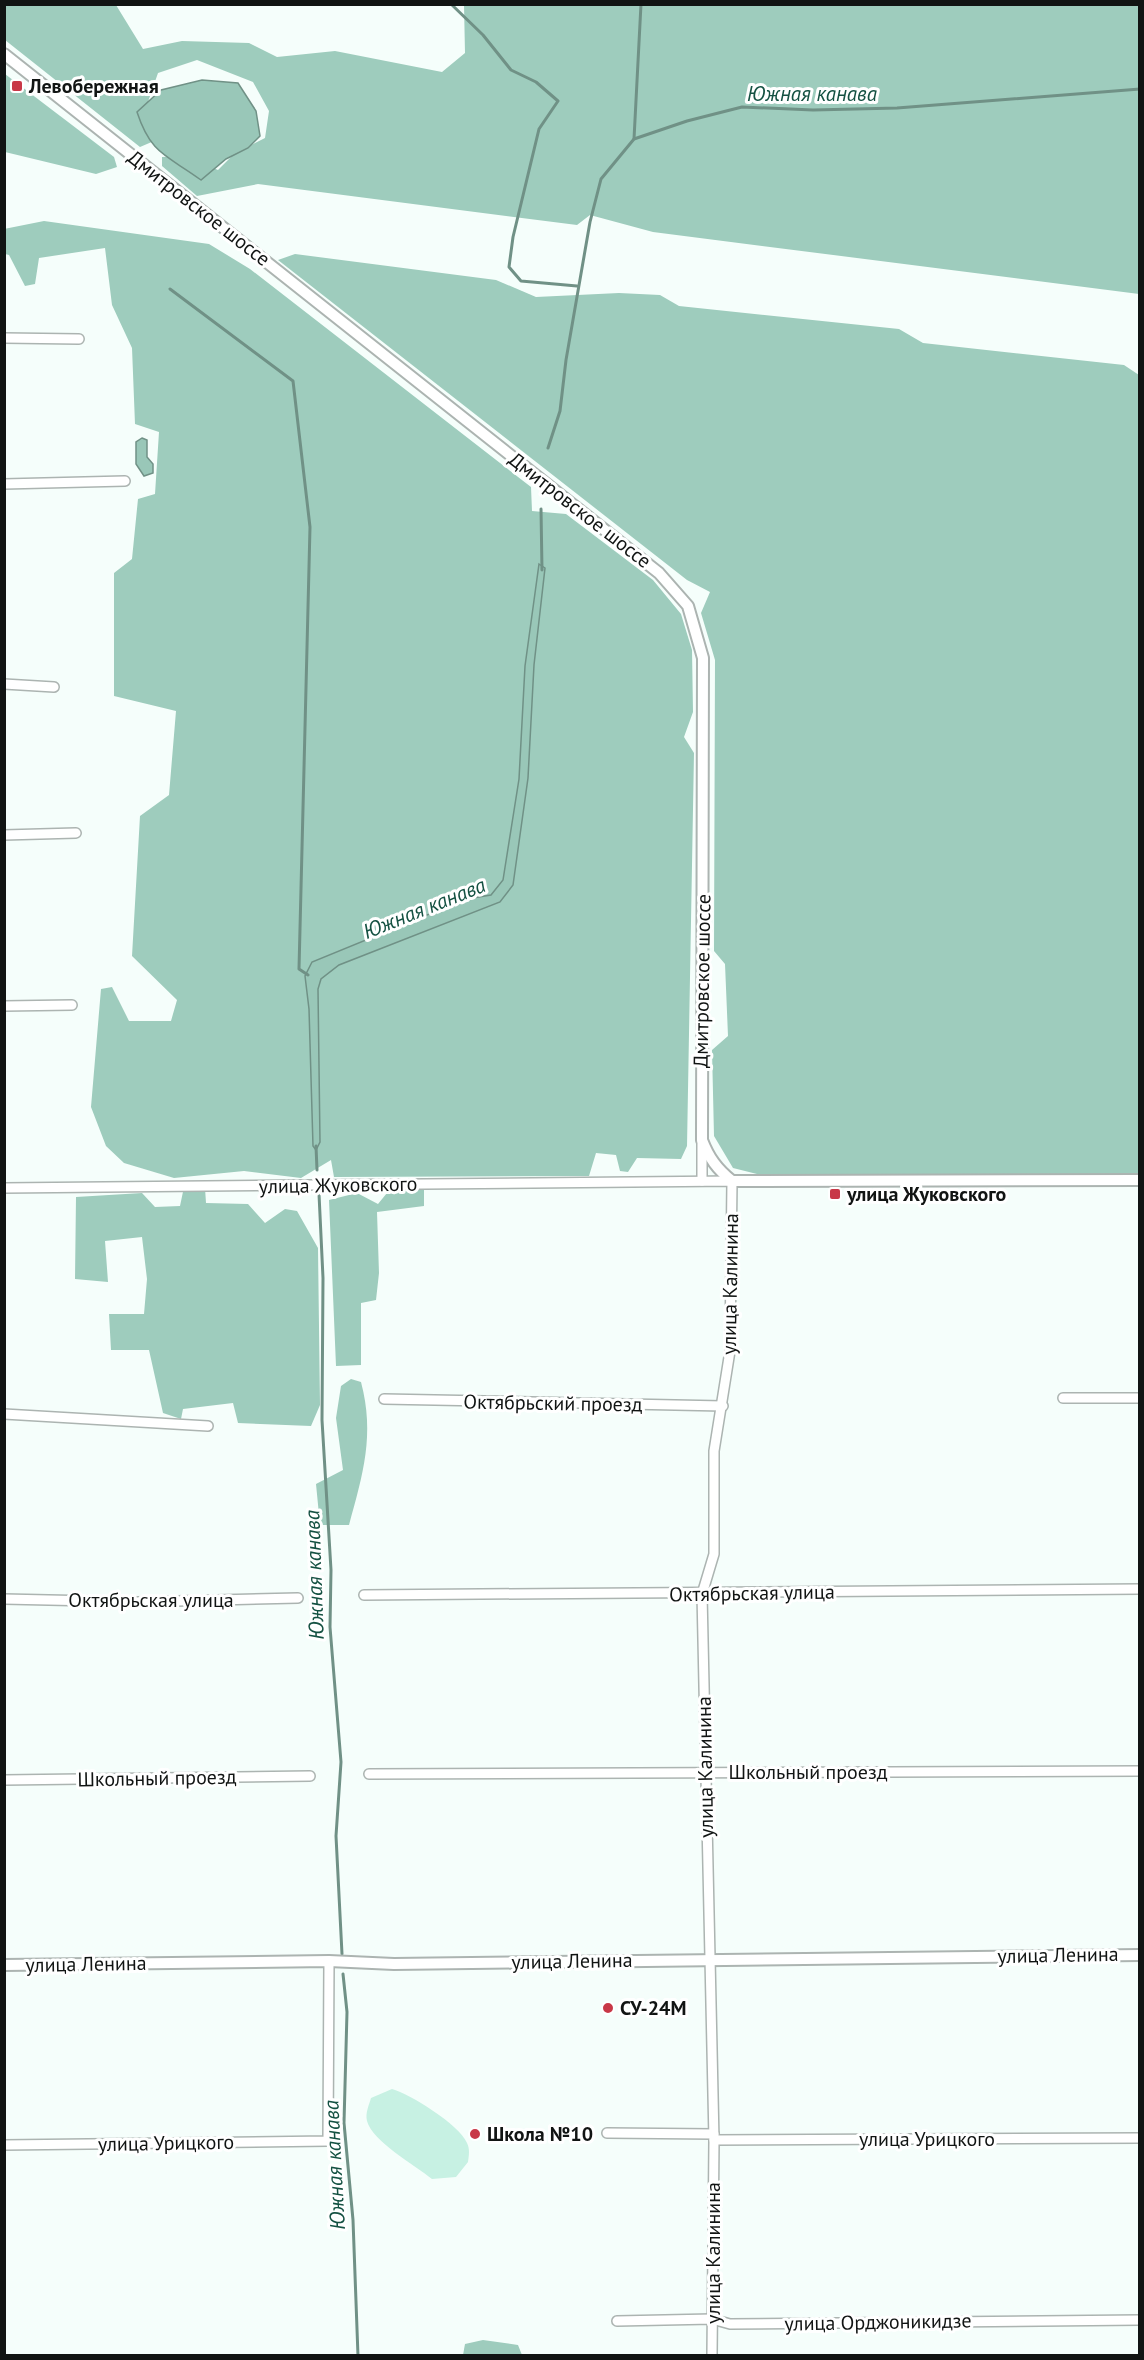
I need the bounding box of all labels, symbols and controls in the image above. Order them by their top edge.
place label: Левобережная [28,73,159,99]
marker: Левобережная [10,79,24,93]
water label: Южная канава [747,80,878,107]
street label: Дмитровское шоссе [122,144,276,272]
street label: Дмитровское шоссе [503,446,657,574]
water label: Южная канава [359,871,490,945]
street label: Дмитровское шоссе [687,894,717,1068]
street label: улица Жуковского [258,1171,418,1199]
place label: улица Жуковского [846,1181,1007,1207]
marker: улица Жуковского [828,1187,842,1201]
street label: улица Калинина [716,1213,744,1355]
street label: Октябрьский проезд [463,1388,643,1418]
water label: Южная канава [298,1509,330,1640]
street label: Октябрьская улица [669,1579,835,1607]
street label: Октябрьская улица [68,1587,234,1613]
street label: улица Калинина [691,1696,719,1838]
street label: Школьный проезд [728,1759,888,1785]
street label: Школьный проезд [77,1764,237,1792]
street label: улица Ленина [997,1941,1119,1969]
street label: улица Ленина [511,1947,633,1975]
street label: улица Ленина [25,1950,147,1978]
place label: СУ-24М [620,1995,686,2021]
marker: СУ-24М [601,2001,615,2015]
water label: Южная канава [317,2099,351,2231]
place label: Школа №10 [487,2121,593,2147]
street label: улица Урицкого [859,2126,995,2152]
marker: Школа №10 [468,2127,482,2141]
street label: улица Урицкого [98,2129,234,2157]
street label: улица Калинина [700,2182,726,2324]
street label: улица Орджоникидзе [784,2307,972,2337]

